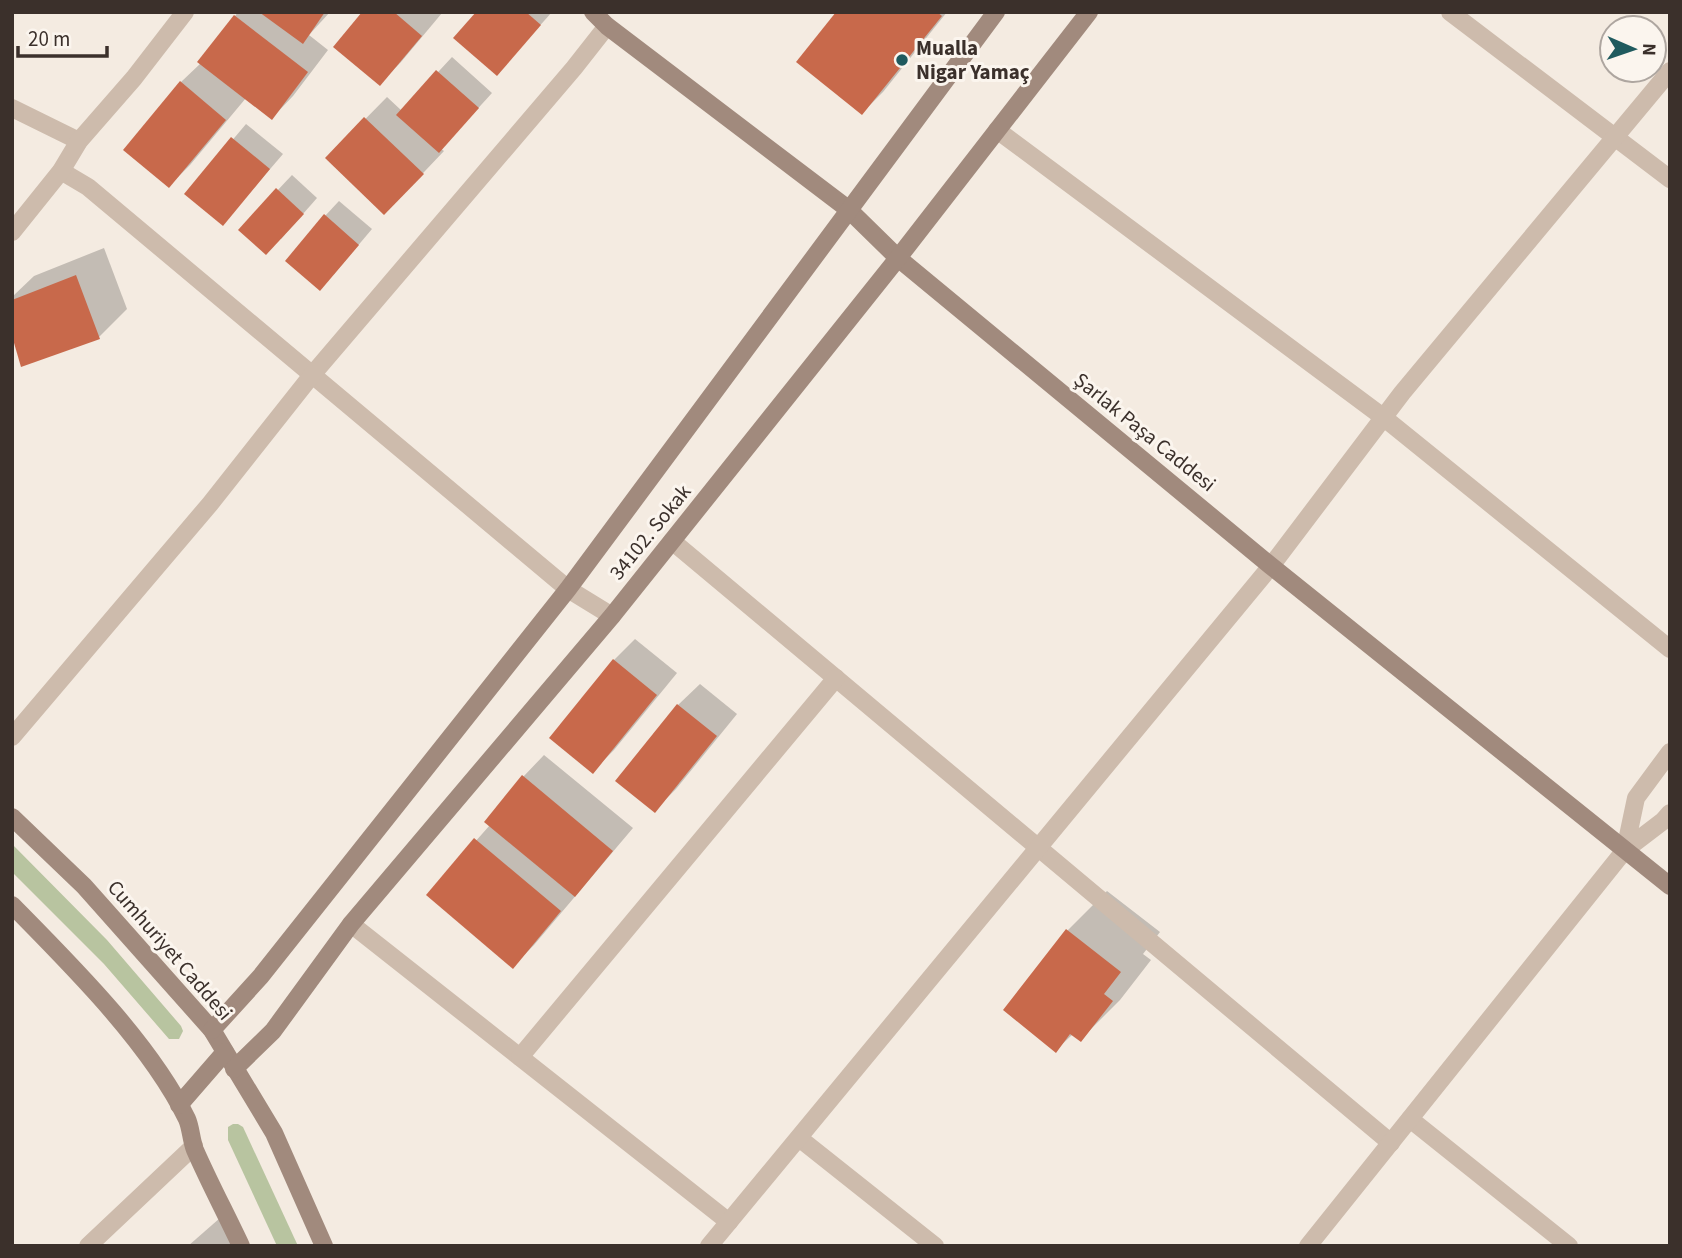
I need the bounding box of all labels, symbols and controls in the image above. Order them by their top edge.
scale bar [18,14,107,58]
north arrow [1598,14,1668,84]
text: 20 m [28,24,70,54]
place label: Mualla Nigar Yamaç [916,33,1030,87]
text: N [1635,43,1662,56]
marker: Mualla Nigar Yamaç [894,52,910,68]
street label: Şarlak Paşa Caddesi [1068,365,1222,499]
street label: 34102. Sokak [602,477,698,586]
street label: Cumhuriyet Caddesi [100,873,240,1027]

